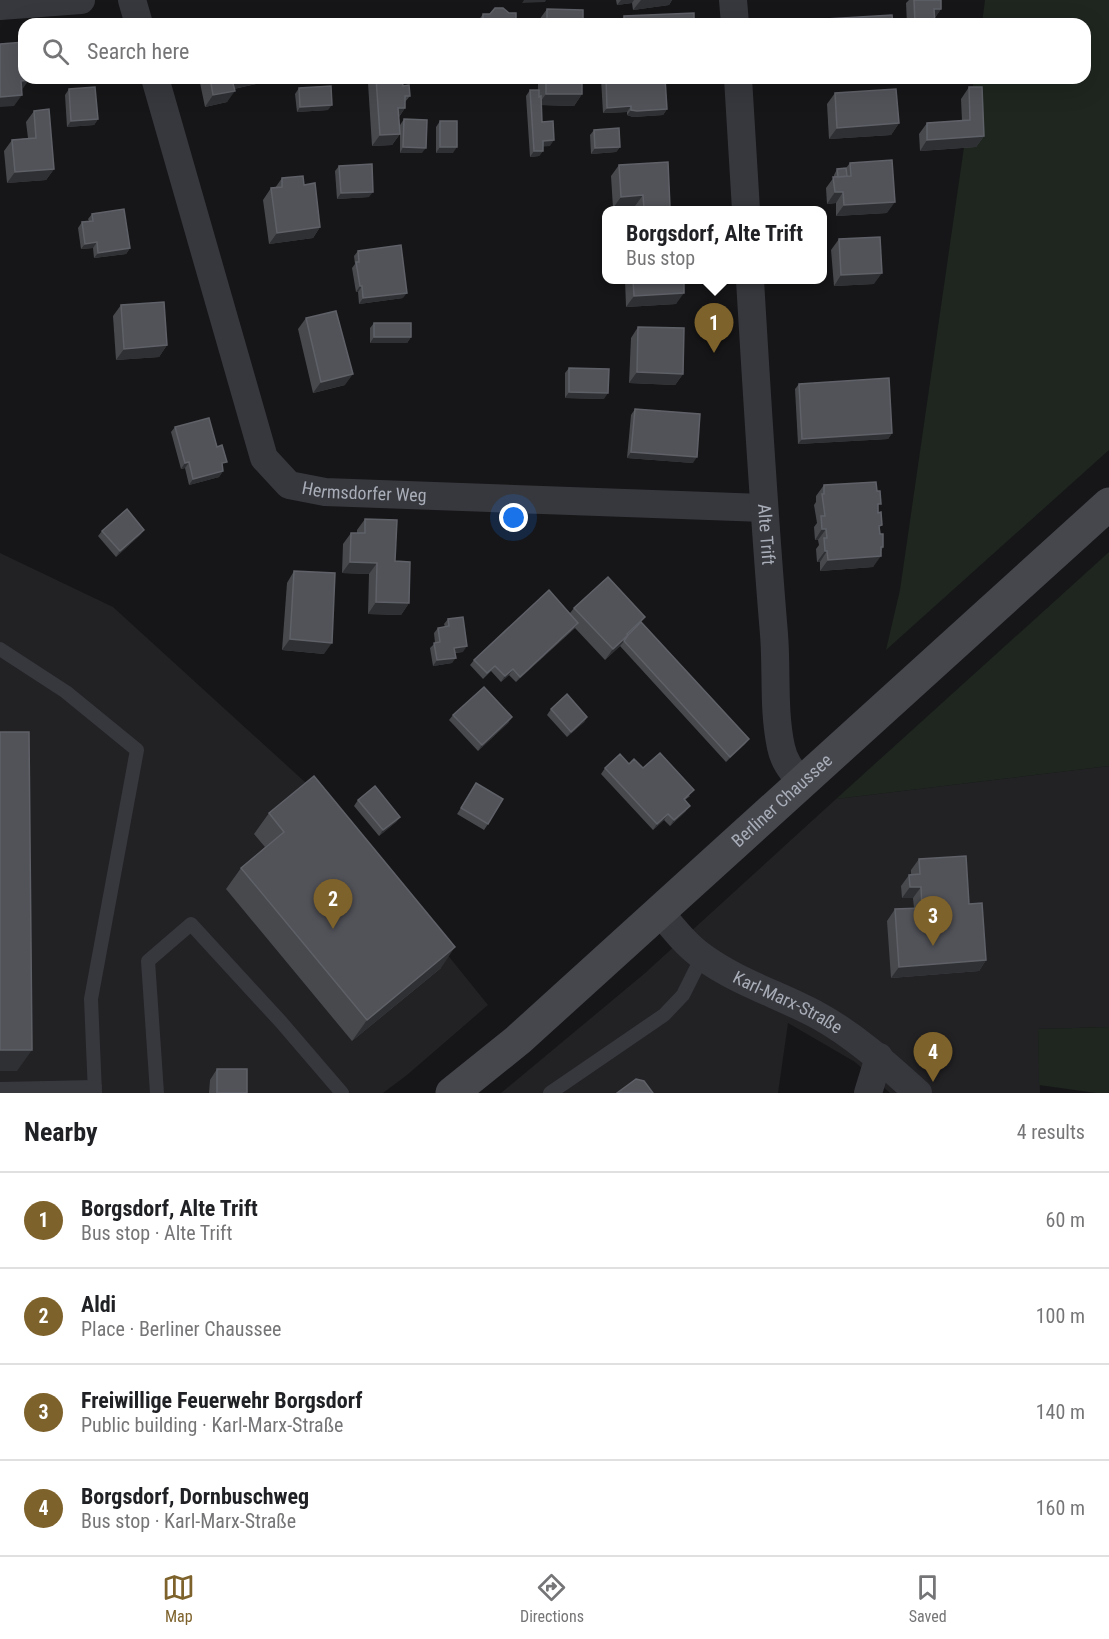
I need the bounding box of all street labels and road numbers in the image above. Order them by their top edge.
street label: Hermsdorfer Weg [300,477,427,506]
street label: Alte Trift [754,503,779,566]
street label: Berliner Chaussee [727,749,836,851]
street label: Karl-Marx-Straße [730,966,847,1038]

